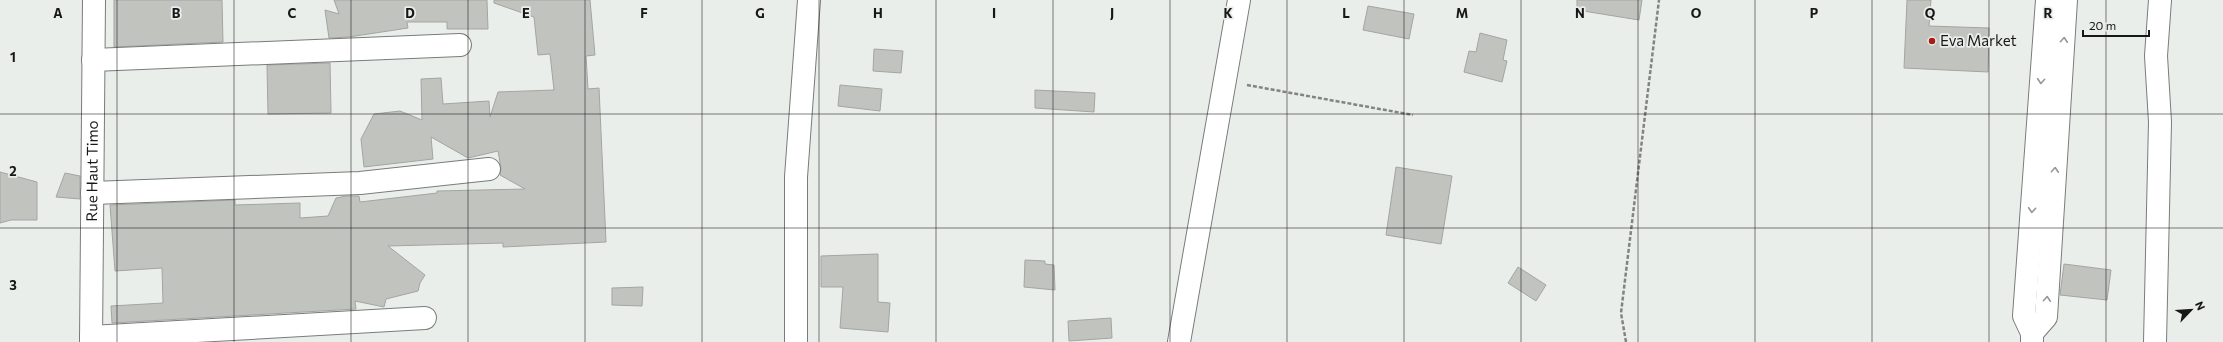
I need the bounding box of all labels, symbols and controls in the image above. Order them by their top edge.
text: A [53,5,63,21]
text: B [172,5,181,21]
text: C [288,5,297,21]
text: D [405,5,415,21]
text: E [522,5,530,21]
text: F [640,5,648,21]
text: G [755,5,765,21]
text: H [873,5,883,21]
text: I [992,5,996,21]
text: J [1110,5,1114,21]
text: K [1223,5,1233,21]
text: L [1342,5,1350,21]
text: M [1456,5,1468,21]
text: N [1575,5,1585,21]
text: O [1691,5,1702,21]
text: P [1810,5,1819,21]
text: Q [1925,5,1936,21]
text: R [2044,5,2053,21]
scale bar [2083,12,2149,38]
text: 20 m [2089,18,2116,32]
place label: Eva Market [1940,31,2017,49]
marker: Eva Market [1927,36,1937,46]
one-way arrow [2059,37,2068,43]
text: 1 [10,49,16,65]
one-way arrow [2036,78,2045,84]
street label: Rue Haut Timo [82,120,101,222]
text: 2 [9,163,17,179]
one-way arrow [2051,167,2060,173]
one-way arrow [2027,207,2036,213]
text: 3 [9,277,17,293]
north arrow [2171,290,2211,330]
one-way arrow [2042,296,2051,302]
text: N [2193,299,2208,312]

